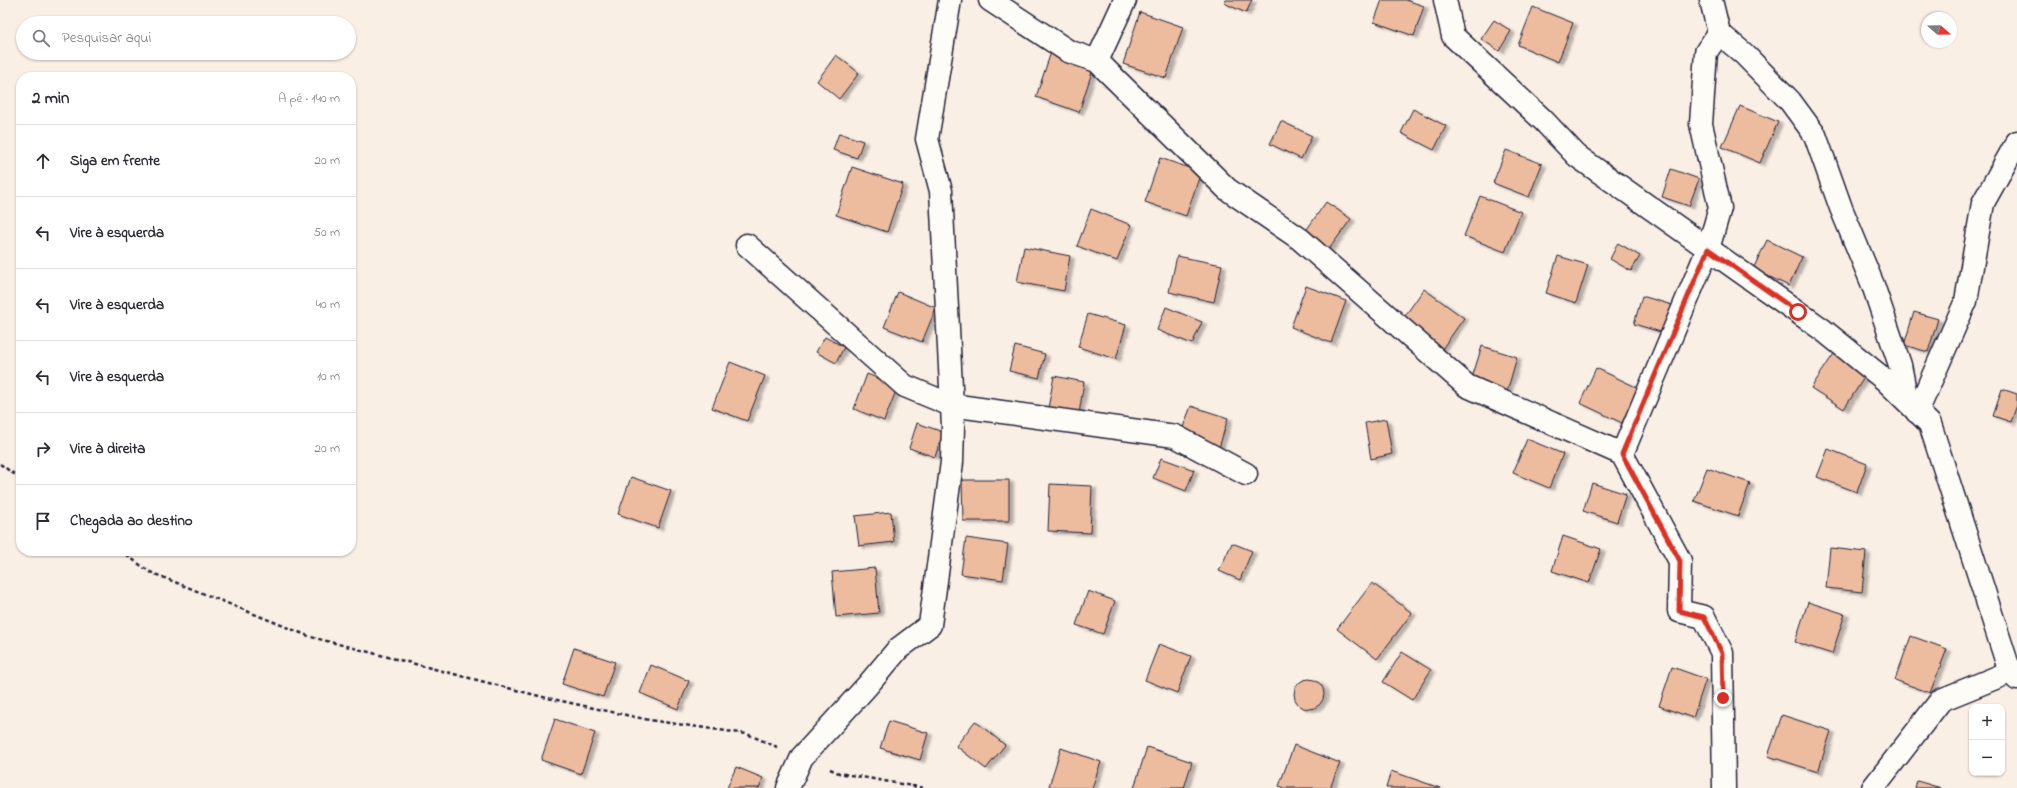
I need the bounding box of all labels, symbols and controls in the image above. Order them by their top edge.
north arrow [1921,12,1957,48]
search box [16,16,356,60]
icon: search [30,27,52,49]
text: Pesquisar aqui [62,27,151,49]
text: 2 min [32,86,69,111]
text: A pé · 140 m [278,89,340,108]
icon: ahead [32,150,54,172]
text: Siga em frente [70,150,160,172]
text: 20 m [315,151,340,170]
icon: left [32,222,54,244]
text: Vire à esquerda [70,222,164,244]
text: 50 m [314,223,340,242]
icon: left [32,294,54,316]
text: Vire à esquerda [70,294,164,316]
text: 40 m [316,295,340,314]
route start [1789,303,1807,321]
icon: left [32,366,54,388]
text: Vire à esquerda [70,366,164,388]
text: 10 m [317,367,340,386]
icon: right [32,438,54,460]
text: Vire à direita [70,438,145,460]
text: 20 m [315,439,340,458]
icon: arrive [32,510,54,532]
text: Chegada ao destino [70,510,193,532]
route end [1714,689,1732,707]
map controls [1969,704,2005,776]
button: + [1969,704,2005,740]
button: − [1969,740,2005,776]

